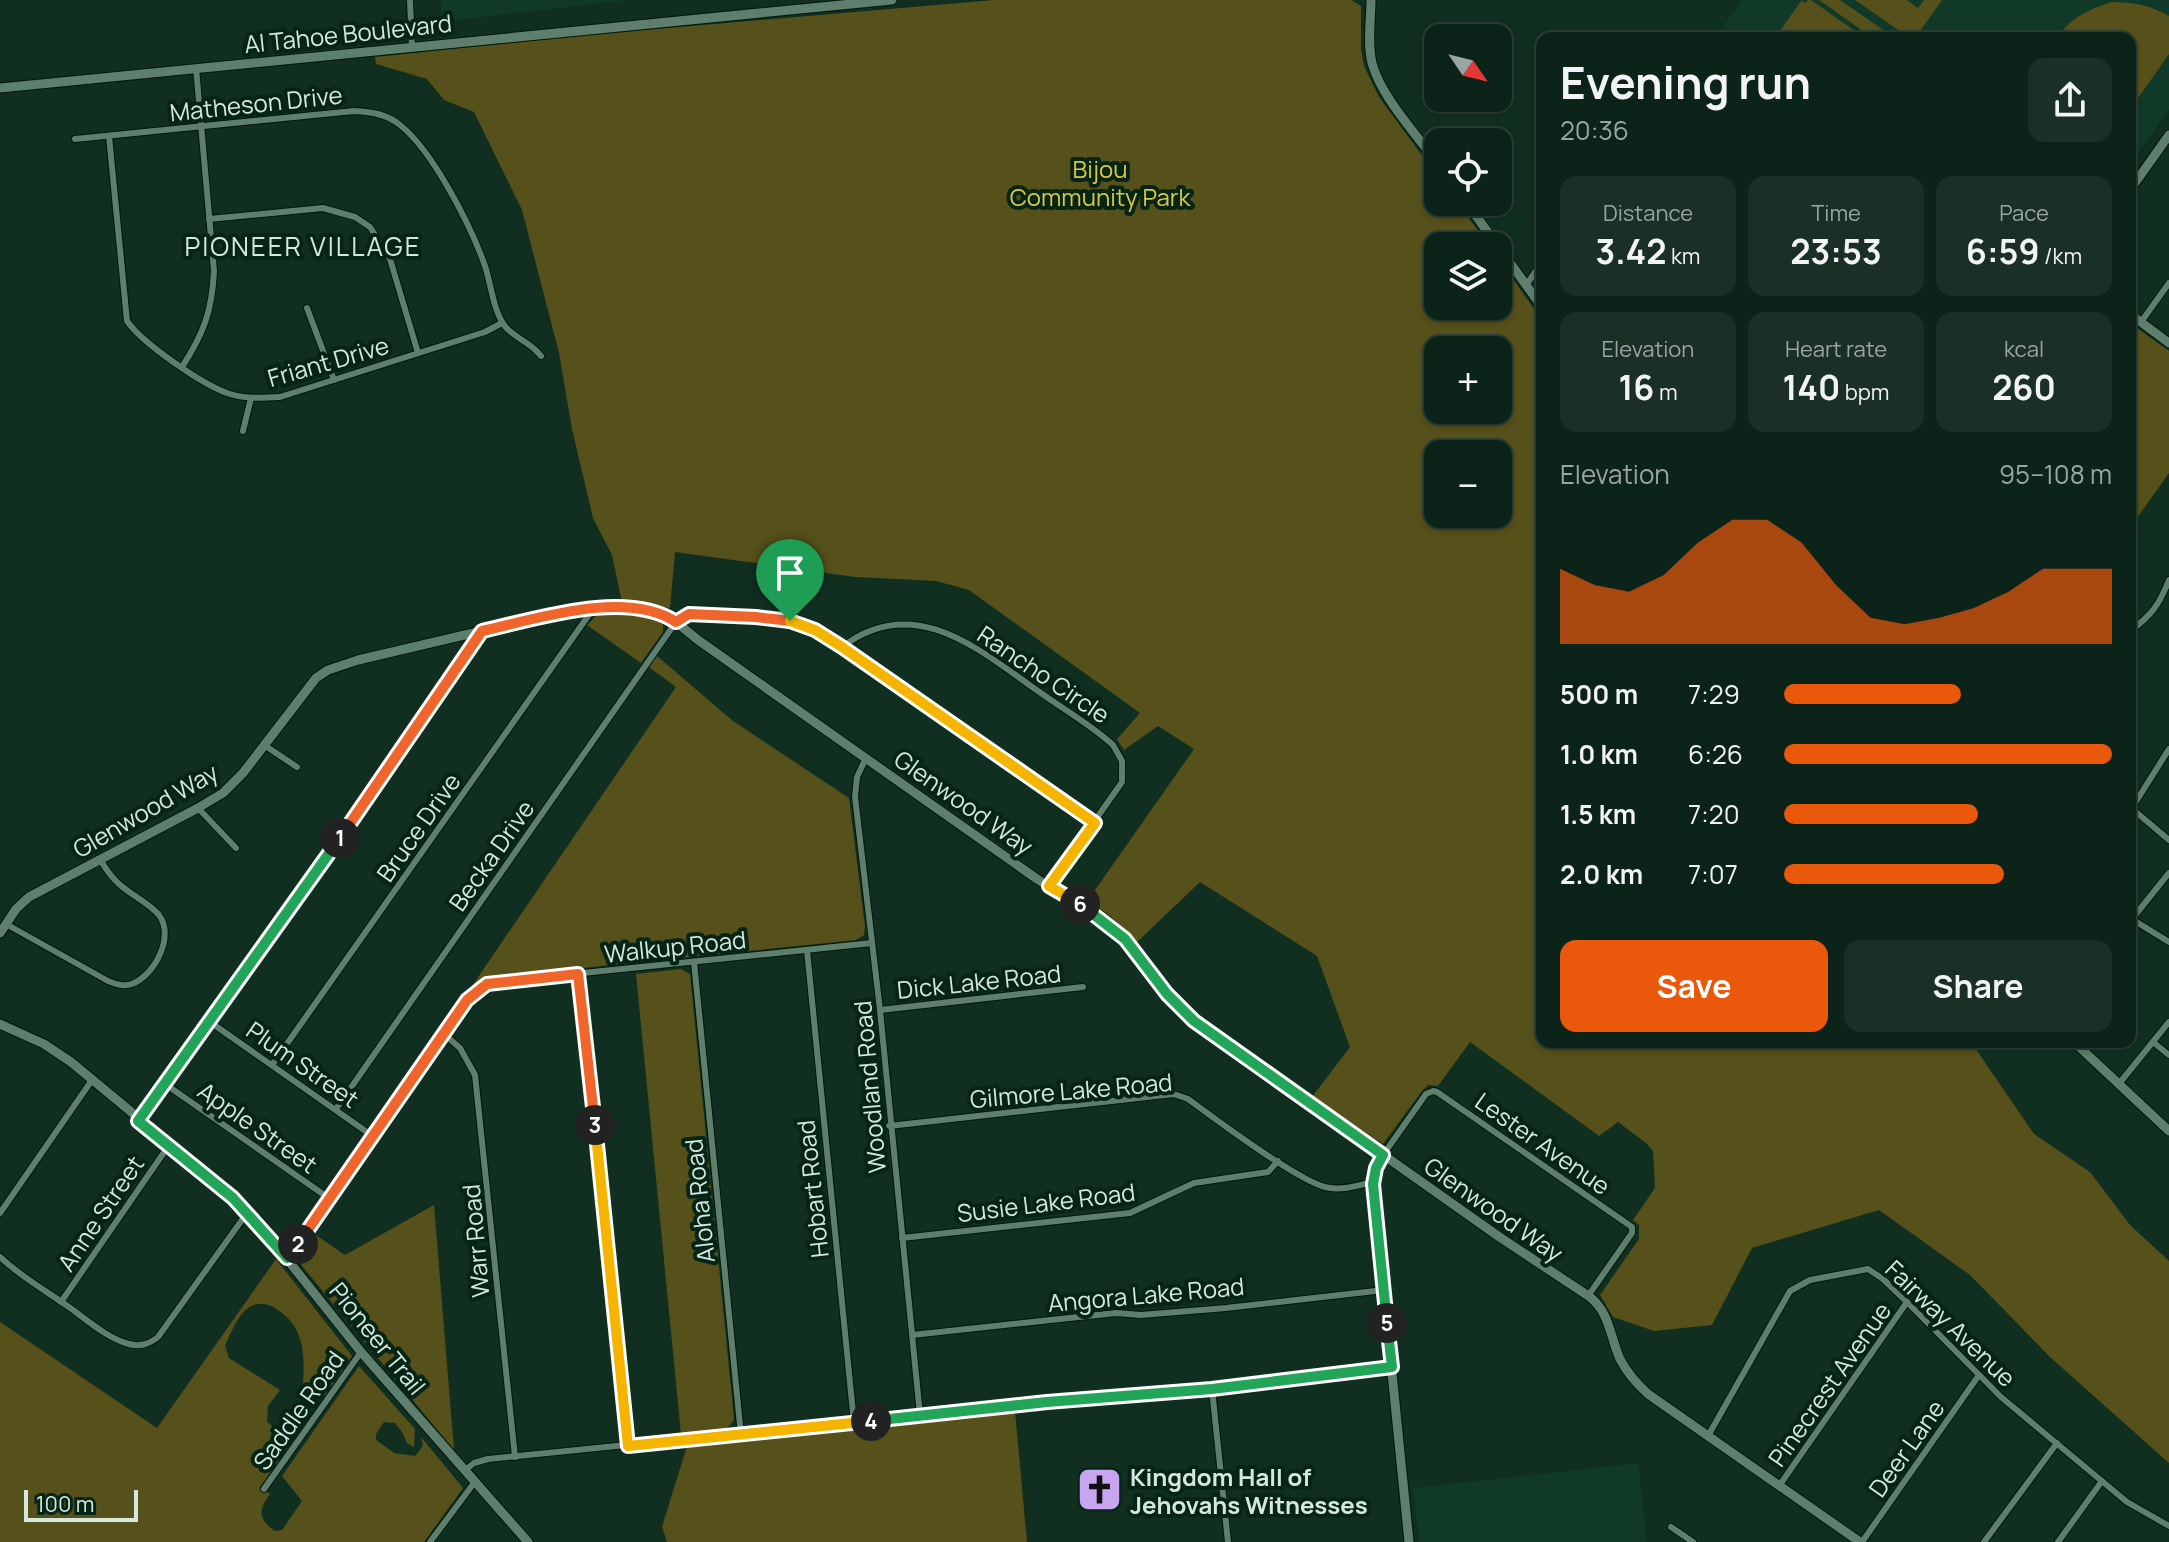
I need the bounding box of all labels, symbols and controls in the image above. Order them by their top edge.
street label: Al Tahoe Boulevard [243,6,453,60]
north arrow [1424,24,1512,112]
map controls [1424,24,1512,528]
text: Evening run [1560,52,1811,112]
button: share [2028,58,2112,142]
street label: Matheson Drive [168,78,344,128]
text: 20:36 [1560,112,1629,148]
button: locate [1424,128,1512,216]
park label: Bijou Community Park [1010,152,1191,213]
text: Distance [1603,198,1693,228]
text: Time [1811,198,1861,228]
text: Pace [1999,198,2049,228]
district label: PIONEER VILLAGE [184,228,422,264]
text: 3.42 [1596,228,1667,274]
text: 23:53 [1790,228,1882,274]
text: 6:59 [1966,228,2040,274]
button: layers [1424,232,1512,320]
text: km [1667,241,1701,271]
text: /km [2040,241,2082,271]
street label: Friant Drive [264,328,392,394]
text: Elevation [1602,334,1694,364]
text: Heart rate [1785,334,1887,364]
text: kcal [2004,334,2044,364]
button: + [1424,336,1512,424]
text: 16 [1618,364,1654,410]
text: 140 [1782,364,1840,410]
text: 260 [1992,364,2056,410]
text: m [1654,377,1678,407]
text: bpm [1840,377,1890,407]
button: − [1424,440,1512,528]
text: Elevation [1560,456,1670,492]
text: 95–108 m [1999,456,2112,492]
pin [756,539,824,621]
icon: arrive [768,551,812,595]
street label: Rancho Circle [971,618,1117,730]
text: 500 m [1560,676,1638,712]
text: 7:29 [1688,676,1740,712]
text: 1.0 km [1560,736,1638,772]
text: 6:26 [1688,736,1743,772]
street label: Glenwood Way [888,742,1040,862]
street label: Glenwood Way [66,755,224,865]
street label: Bruce Drive [368,766,468,888]
street label: Becka Drive [441,793,541,917]
text: 1.5 km [1560,796,1636,832]
text: 7:20 [1688,796,1740,832]
pin: 1 [320,818,360,858]
text: 1 [335,823,345,853]
text: 2.0 km [1560,856,1643,892]
text: 7:07 [1688,856,1738,892]
pin: 6 [1060,884,1100,924]
text: 6 [1073,889,1087,919]
street label: Walkup Road [602,922,748,970]
button: Save [1560,940,1828,1032]
button: Share [1844,940,2112,1032]
street label: Dick Lake Road [895,956,1063,1006]
street label: Woodland Road [845,1000,893,1174]
street label: Plum Street [240,1013,366,1115]
street label: Gilmore Lake Road [969,1065,1173,1115]
street label: Apple Street [192,1074,324,1180]
street label: Lester Avenue [1469,1084,1617,1202]
pin: 3 [575,1105,615,1145]
text: 3 [589,1110,601,1140]
street label: Hobart Road [788,1119,836,1259]
street label: Aloha Road [676,1137,722,1265]
street label: Anne Street [49,1149,151,1277]
street label: Glenwood Way [1418,1149,1570,1269]
street label: Susie Lake Road [955,1175,1137,1229]
street label: Warr Road [454,1183,496,1299]
pin: 2 [278,1224,318,1264]
text: 2 [291,1229,305,1259]
street label: Fairway Avenue [1879,1252,2023,1394]
street label: Angora Lake Road [1046,1269,1246,1319]
street label: Pioneer Trail [322,1275,434,1401]
street label: Pinecrest Avenue [1760,1295,1898,1473]
pin: 5 [1367,1303,1407,1343]
text: 5 [1381,1308,1393,1338]
street label: Saddle Road [245,1344,351,1476]
street label: Deer Lane [1861,1393,1951,1503]
pin: 4 [851,1401,891,1441]
text: 4 [864,1406,878,1436]
place label: Kingdom Hall of Jehovahs Witnesses [1130,1460,1368,1521]
church icon: Kingdom Hall of Jehovahs Witnesses [1075,1466,1123,1514]
scale bar [24,1486,138,1522]
text: 100 m [36,1489,94,1519]

